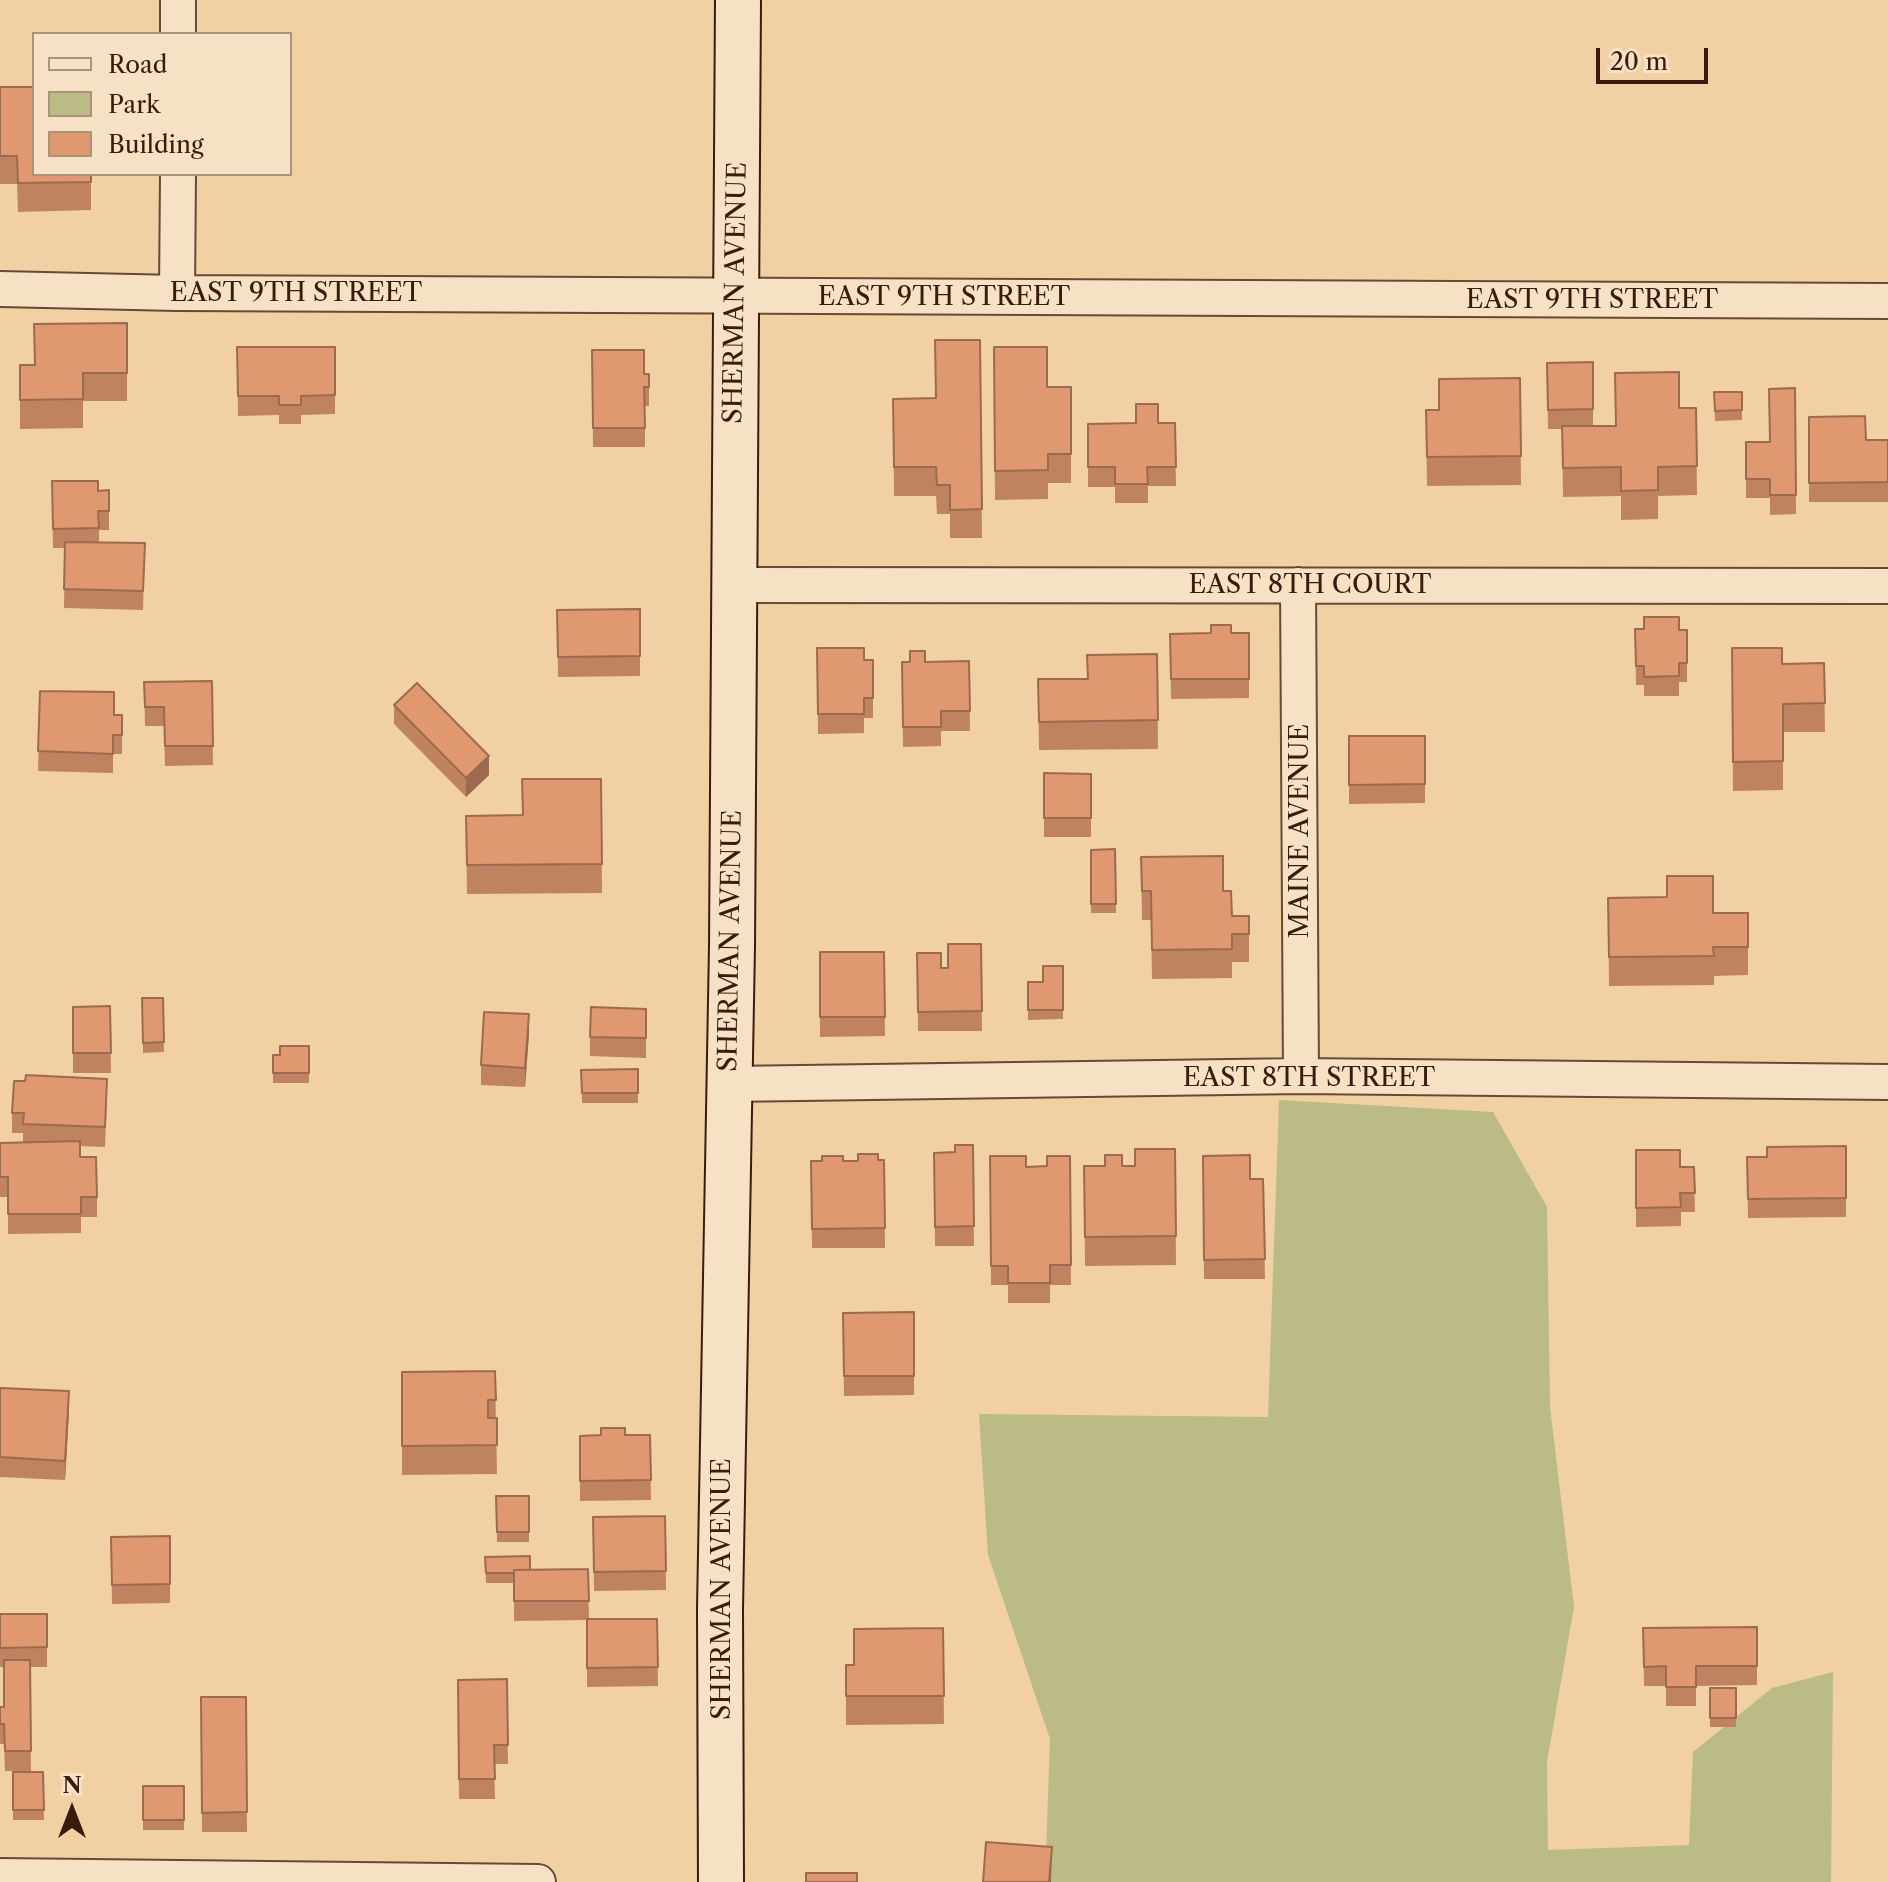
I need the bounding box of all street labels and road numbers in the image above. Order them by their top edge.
street label: SHERMAN AVENUE [718,162,754,424]
street label: EAST 9TH STREET [170,277,422,309]
street label: EAST 9TH STREET [818,281,1070,313]
street label: EAST 9TH STREET [1466,284,1718,316]
street label: EAST 8TH COURT [1189,569,1431,601]
street label: MAINE AVENUE [1284,724,1316,938]
street label: SHERMAN AVENUE [713,810,749,1072]
street label: EAST 8TH STREET [1183,1062,1435,1094]
street label: SHERMAN AVENUE [706,1458,738,1720]

